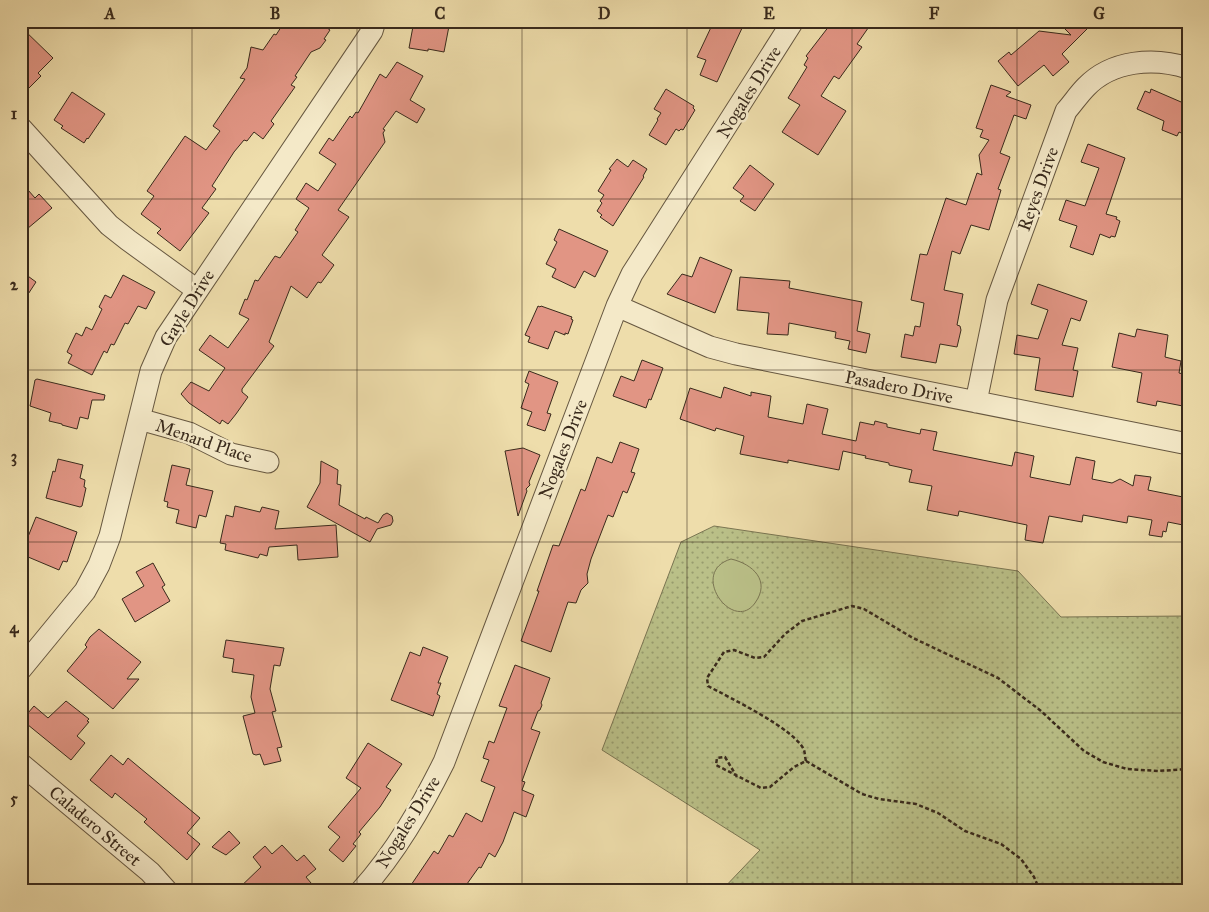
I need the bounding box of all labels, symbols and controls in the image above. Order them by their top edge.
text: A [104,4,116,23]
text: B [270,4,280,23]
text: C [435,4,446,23]
text: D [598,4,611,23]
text: E [763,4,775,23]
text: F [929,4,940,23]
text: G [1093,4,1105,23]
street label: Nogales Drive [712,42,787,143]
text: 1 [11,104,18,123]
street label: Reyes Drive [1013,144,1063,234]
street label: Gayle Drive [155,265,219,351]
text: 2 [10,275,19,294]
street label: Pasadero Drive [843,366,955,408]
street label: Nogales Drive [534,396,593,502]
street label: Menard Place [153,414,255,468]
text: 3 [11,447,17,467]
text: 4 [10,618,20,638]
street label: Nogales Drive [371,772,446,873]
street label: Caladero Street [45,781,146,871]
text: 5 [10,789,18,808]

